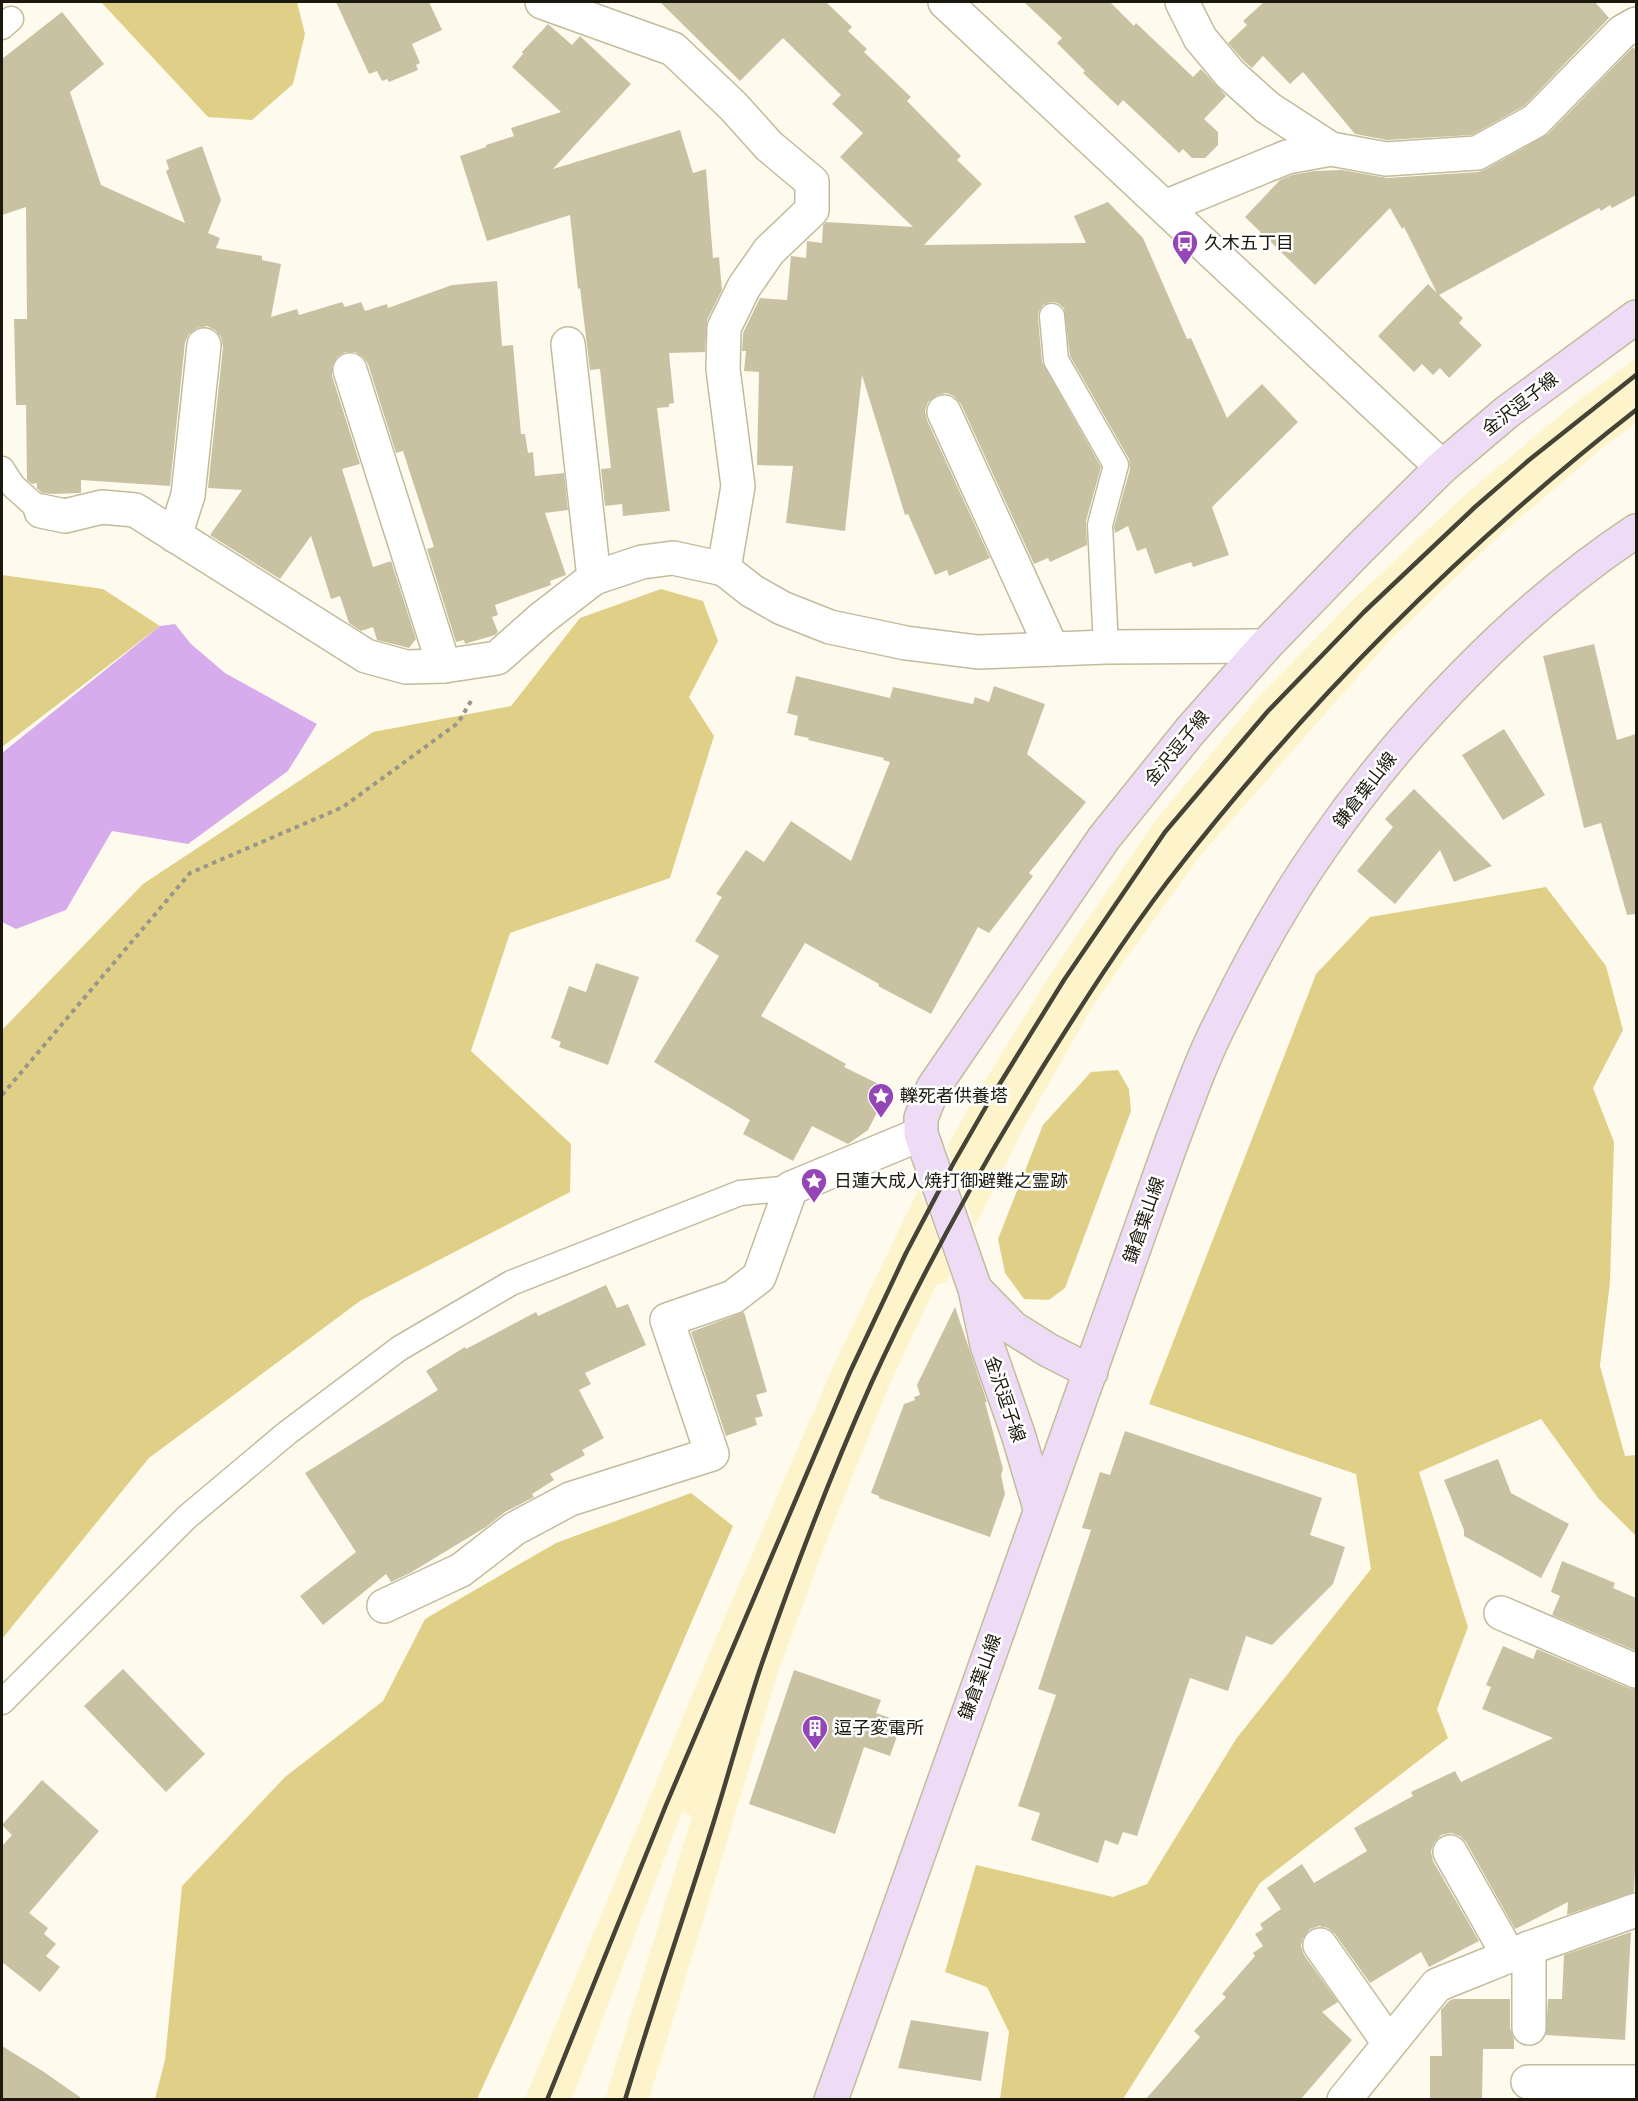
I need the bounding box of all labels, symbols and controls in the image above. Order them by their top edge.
bus stop icon: 久木五丁目 [1170,228,1200,266]
place label: 久木五丁目 [1204,233,1294,253]
street label: 金沢逗子線 [1478,368,1562,440]
street label: 金沢逗子線 [1141,707,1213,789]
street label: 鎌倉葉山線 [1329,748,1401,832]
place icon: 轢死者供養塔 [866,1081,896,1119]
place label: 轢死者供養塔 [900,1086,1008,1106]
place icon: 日蓮大成人焼打御避難之霊跡 [799,1166,829,1204]
place label: 日蓮大成人焼打御避難之霊跡 [834,1171,1068,1191]
street label: 鎌倉葉山線 [1120,1174,1168,1266]
street label: 金沢逗子線 [981,1353,1029,1445]
street label: 鎌倉葉山線 [955,1631,1005,1723]
building icon: 逗子変電所 [800,1713,830,1751]
place label: 逗子変電所 [834,1718,924,1738]

